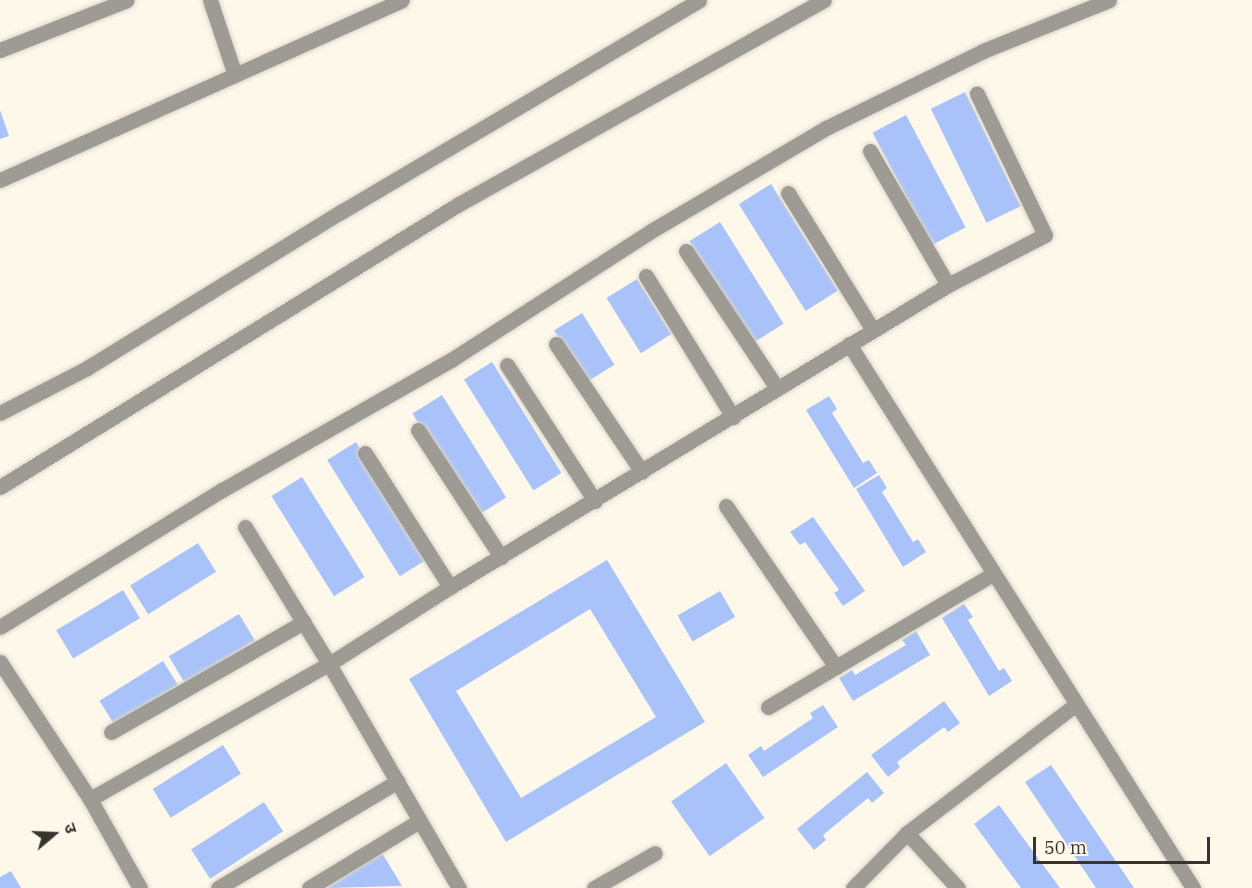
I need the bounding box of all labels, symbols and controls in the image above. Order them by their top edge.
north arrow [24,804,84,864]
text: उ [60,820,82,836]
scale bar [1036,825,1213,863]
text: 50 m [1044,836,1087,859]

